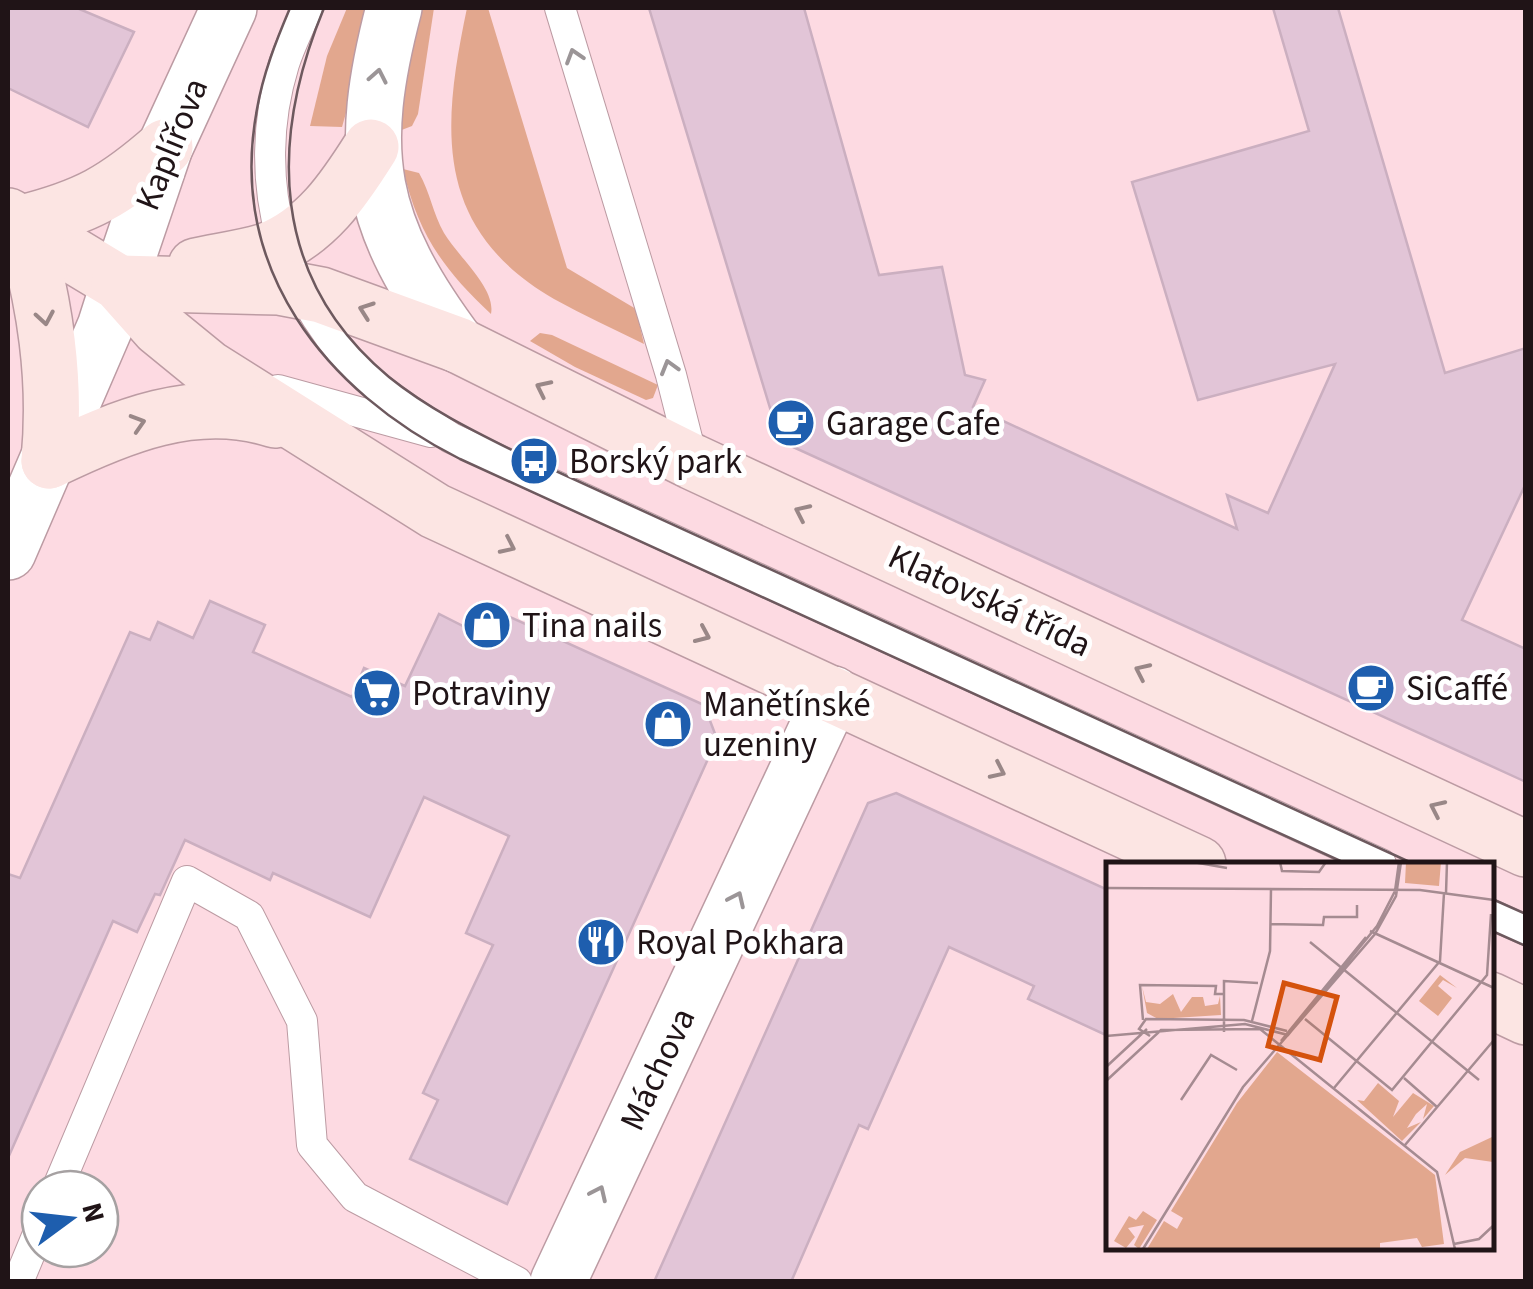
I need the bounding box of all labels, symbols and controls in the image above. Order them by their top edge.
one-way arrow [565,49,586,66]
one-way arrow [366,68,387,85]
street label: Kaplířova [123,71,221,218]
one-way arrow [359,301,376,322]
one-way arrow [34,310,55,326]
one-way arrow [659,359,680,377]
one-way arrow [535,381,553,401]
cafe icon: Garage Cafe [765,397,817,449]
place label: Garage Cafe [826,399,1001,449]
one-way arrow [129,415,146,435]
bus stop icon: Borský park [508,435,560,487]
place label: Borský park [569,437,743,487]
one-way arrow [794,505,812,525]
street label: Klatovská třída [880,532,1099,670]
one-way arrow [498,533,516,553]
shop icon: Tina nails [461,599,513,651]
place label: Tina nails [522,601,662,651]
one-way arrow [693,623,711,643]
cafe icon: SiCaffé [1345,662,1397,714]
one-way arrow [1135,663,1153,683]
place label: SiCaffé [1406,664,1508,714]
supermarket icon: Potraviny [351,667,403,719]
place label: Potraviny [412,669,551,719]
place label: Manětínské uzeniny [703,680,871,770]
shop icon: Manětínské uzeniny [642,698,694,750]
one-way arrow [988,758,1006,778]
one-way arrow [1429,800,1447,820]
inset map [1106,862,1493,1249]
one-way arrow [724,891,744,909]
restaurant icon: Royal Pokhara [575,916,627,968]
place label: Royal Pokhara [636,918,845,968]
street label: Máchova [608,1000,708,1139]
north arrow [20,1169,120,1269]
one-way arrow [587,1185,607,1203]
text: N [71,1199,115,1227]

